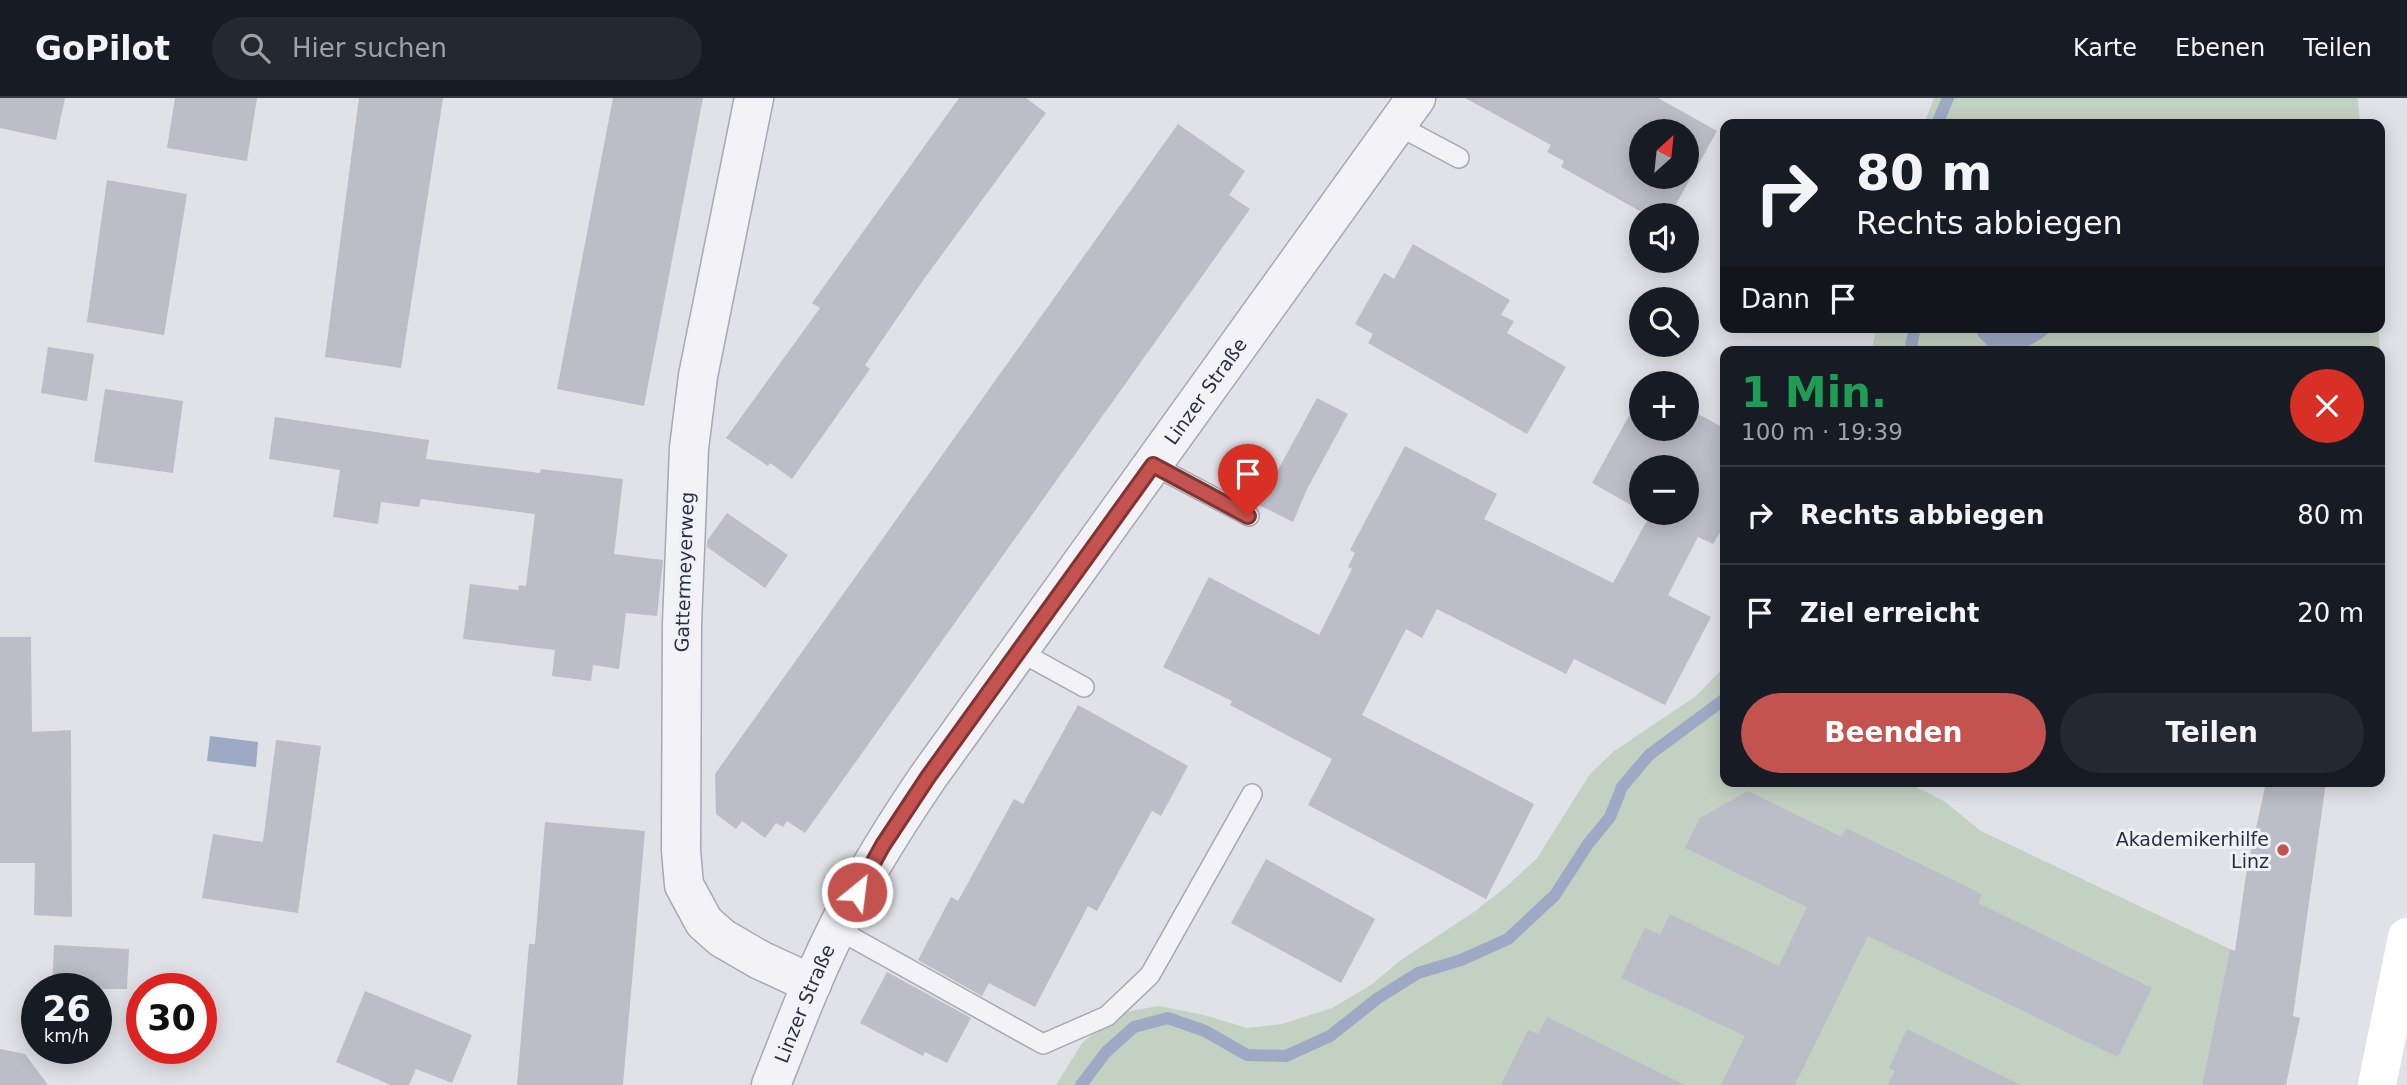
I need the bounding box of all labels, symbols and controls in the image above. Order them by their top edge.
search box [212,17,702,80]
text: GoPilot [35,29,170,68]
icon: search [236,29,274,67]
text: Hier suchen [292,33,447,63]
text: Karte [2073,34,2137,62]
text: Ebenen [2175,34,2265,62]
text: Teilen [2303,34,2372,62]
north arrow [1629,119,1699,189]
map controls [1629,119,1699,525]
text: 80 m [1856,145,1992,202]
icon: right [1741,147,1832,238]
button: sound [1629,203,1699,273]
text: Rechts abbiegen [1856,204,2123,242]
icon: arrive [1824,280,1862,318]
text: Dann [1741,284,1810,314]
button: search [1629,287,1699,357]
street label: Linzer Straße [1160,333,1251,449]
text: 1 Min. [1741,368,1887,417]
button: close [2290,369,2364,443]
button: + [1629,371,1699,441]
text: 100 m · 19:39 [1741,419,1903,445]
pin [1218,444,1278,516]
icon: arrive [1229,455,1267,493]
button: − [1629,455,1699,525]
street label: Gattermeyerweg [670,491,698,653]
icon: right [1741,496,1779,534]
text: Rechts abbiegen [1800,500,2045,530]
text: 80 m [2297,500,2364,530]
icon: arrive [1741,594,1779,632]
text: Ziel erreicht [1800,598,1980,628]
text: 20 m [2297,598,2364,628]
button: Beenden [1741,693,2046,773]
button: Teilen [2060,693,2364,773]
place label: Akademikerhilfe Linz [2116,828,2269,872]
marker: Akademikerhilfe Linz [2275,842,2291,858]
position arrow [820,855,894,929]
street label: Linzer Straße [770,941,839,1066]
speed limit sign: 30 [126,973,217,1064]
text: 26 [42,989,91,1029]
text: km/h [44,1025,89,1046]

